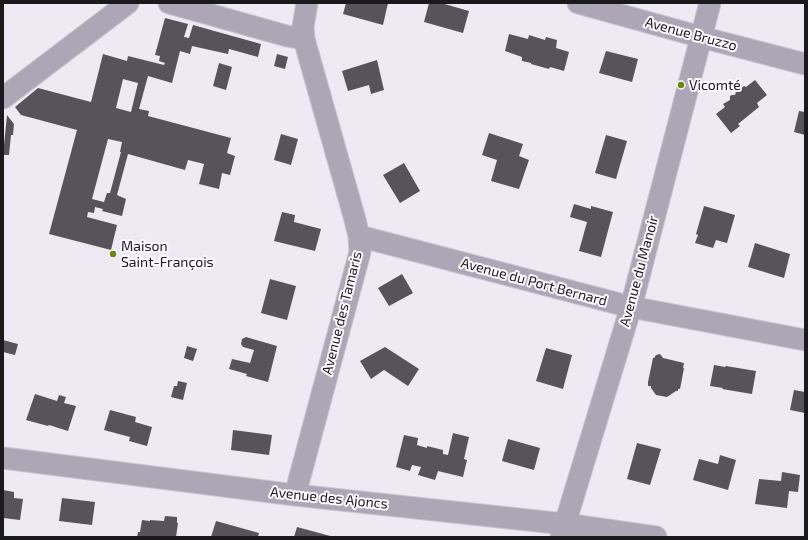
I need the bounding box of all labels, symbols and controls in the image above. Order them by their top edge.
street label: Avenue Bruzzo [643,14,739,54]
place label: Vicomté [689,77,741,93]
marker: Vicomté [676,80,686,90]
street label: Avenue du Manoir [616,214,662,328]
place label: Maison Saint-François [121,238,214,270]
marker: Maison Saint-François [108,249,118,259]
street label: Avenue des Tamaris [319,250,365,376]
street label: Avenue du Port Bernard [459,254,609,310]
street label: Avenue des Ajoncs [269,483,389,513]

